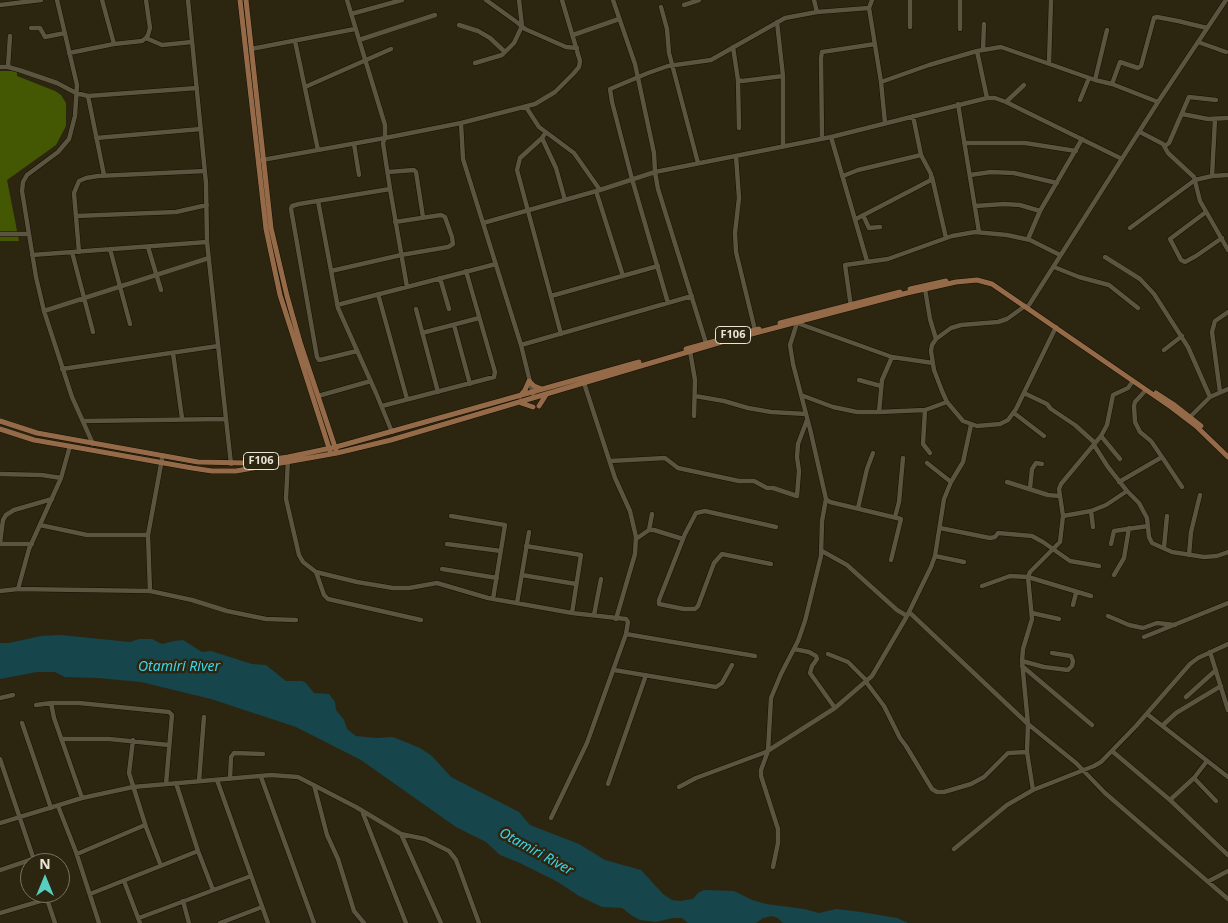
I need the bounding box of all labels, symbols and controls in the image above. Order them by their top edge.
road number: F106 [716,326,750,344]
road number: F106 [244,452,278,470]
water label: Otamiri River [138,659,220,675]
water label: Otamiri River [496,825,576,879]
north arrow [20,853,70,903]
text: N [39,854,51,873]

